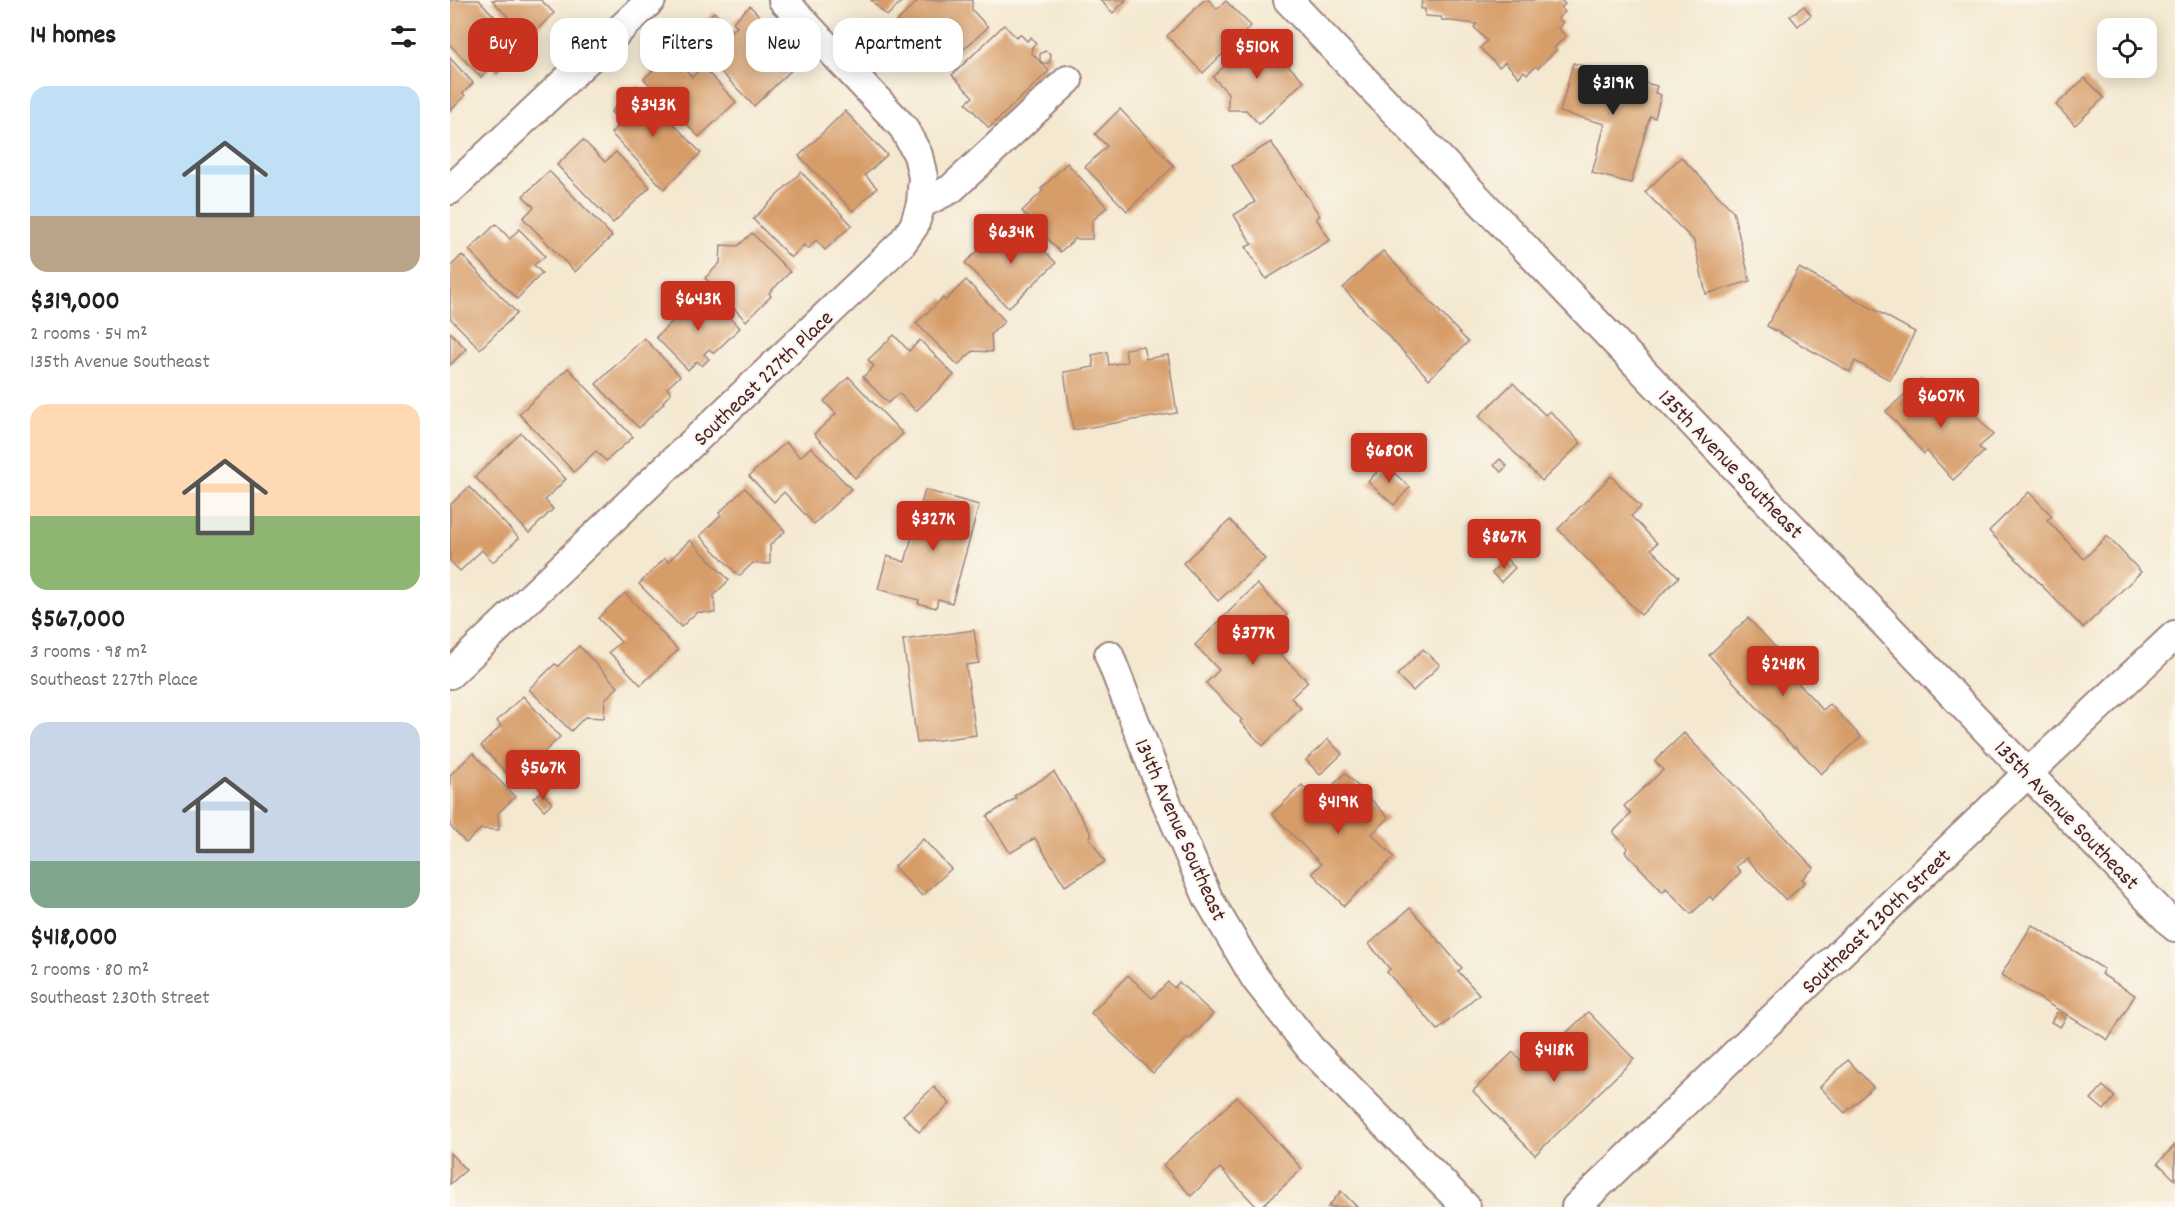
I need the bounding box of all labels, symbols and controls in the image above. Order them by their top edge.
text: 14 homes [30,18,116,55]
chip: Buy [468,18,538,72]
chip: Rent [550,18,628,72]
chip: Filters [640,18,734,72]
chip: New [746,18,821,72]
chip: Apartment [833,18,963,72]
map controls [2097,18,2157,78]
button: locate [2097,18,2157,78]
icon: filters [387,20,420,53]
pin: $510K [1215,29,1299,80]
text: $510K [1235,34,1279,62]
pin: $319K [1571,65,1655,116]
text: $319K [1592,70,1634,98]
pin: $343K [611,87,695,138]
text: $343K [630,92,676,120]
icon: home [171,125,279,233]
pin: $634K [969,214,1053,265]
text: $634K [988,219,1034,247]
pin: $643K [656,281,740,332]
text: $319,000 [30,284,120,321]
text: $643K [675,286,721,314]
street label: Southeast 227th Place [687,304,842,455]
text: 2 rooms · 54 m² [30,321,148,349]
text: 135th Avenue Southeast [30,349,210,377]
pin: $607K [1899,378,1983,429]
text: $607K [1917,383,1965,411]
street label: 135th Avenue Southeast [1650,384,1809,547]
pin: $680K [1347,433,1431,484]
text: $680K [1365,438,1413,466]
icon: home [171,443,279,551]
pin: $327K [891,501,975,552]
text: $327K [911,506,955,534]
pin: $867K [1462,519,1546,570]
text: $867K [1482,524,1526,552]
text: $567,000 [30,602,125,639]
pin: $377K [1211,615,1295,666]
text: $377K [1231,620,1275,648]
text: 3 rooms · 98 m² [30,639,147,667]
pin: $248K [1741,646,1825,697]
text: $248K [1761,651,1805,679]
text: Southeast 227th Place [30,667,198,695]
street label: 134th Avenue Southeast [1125,734,1233,927]
street label: 135th Avenue Southeast [1986,735,2145,898]
pin: $567K [501,750,585,801]
text: $567K [520,755,566,783]
icon: home [171,761,279,869]
pin: $419K [1296,784,1380,835]
text: $419K [1317,789,1359,817]
street label: Southeast 230th Street [1796,843,1959,1002]
text: $418,000 [30,920,118,957]
text: 2 rooms · 80 m² [30,957,149,985]
text: Southeast 230th Street [30,985,210,1013]
pin: $418K [1512,1032,1596,1083]
text: $418K [1534,1037,1574,1065]

